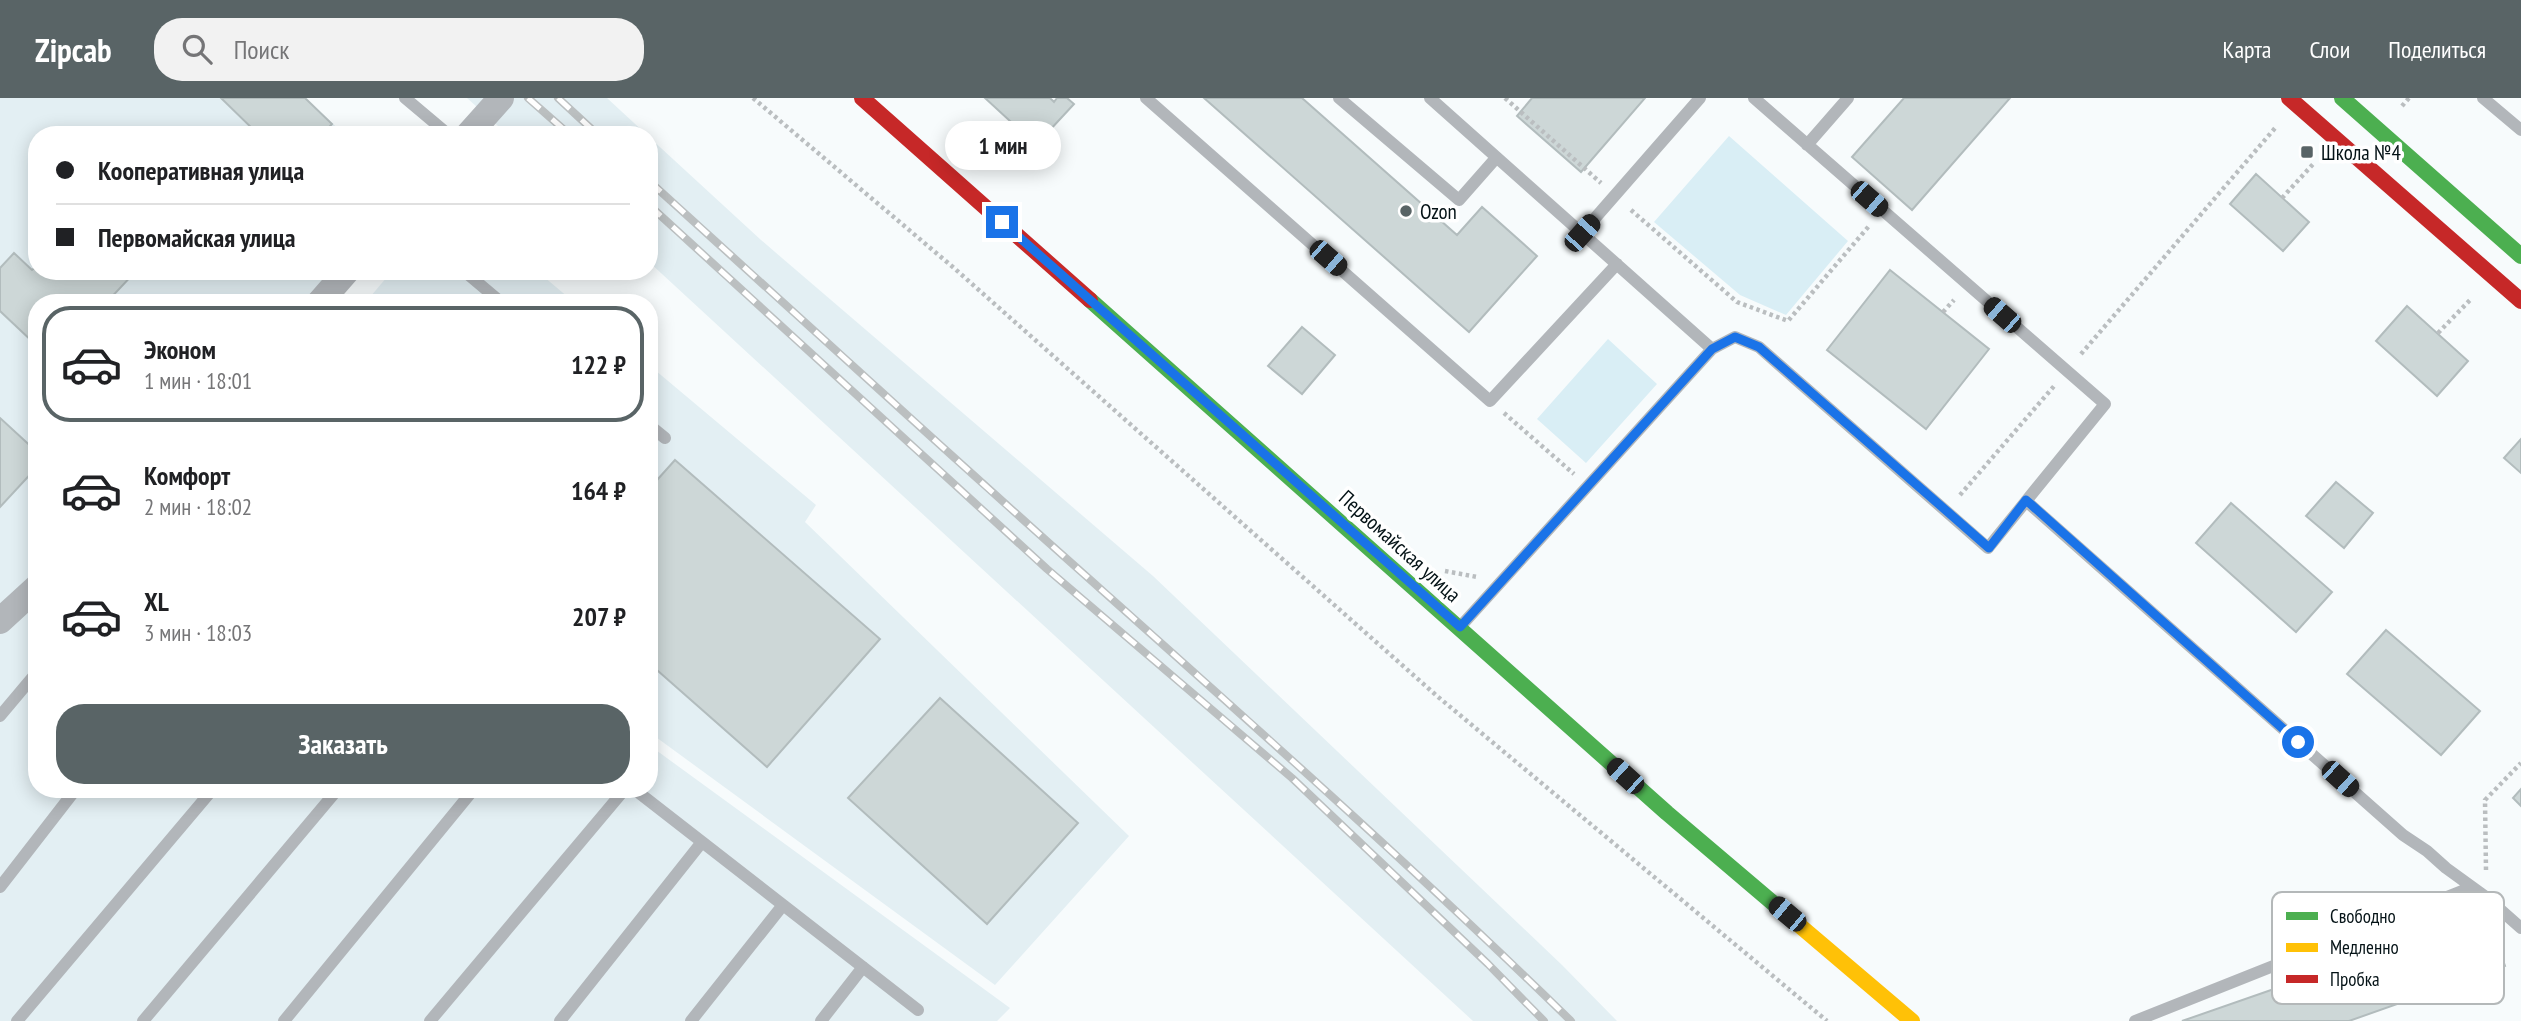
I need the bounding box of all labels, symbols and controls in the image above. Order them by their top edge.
search box [154,18,644,81]
text: Zipcab [35,28,112,71]
icon: search [178,30,216,68]
text: Поиск [234,33,289,66]
text: Карта [2223,34,2271,65]
text: Слои [2309,34,2350,65]
text: Поделиться [2388,34,2486,65]
callout: 1 мин [944,121,1060,170]
text: 1 мин [978,131,1028,160]
place label: Школа №4 [2321,139,2401,166]
marker: Школа №4 [2299,144,2315,160]
text: Кооперативная улица [98,154,304,187]
car [1847,177,1892,221]
place label: Ozon [1420,198,1457,225]
marker: Ozon [1398,203,1414,219]
route end [986,206,1018,238]
car [1561,210,1604,256]
text: Первомайская улица [98,221,296,254]
car [1306,236,1351,280]
car [1980,293,2025,337]
icon: car [60,333,123,396]
text: Эконом [144,333,216,366]
text: 122 ₽ [571,348,626,381]
text: 1 мин · 18:01 [144,366,252,395]
icon: car [60,459,123,522]
text: Комфорт [144,459,230,492]
text: 164 ₽ [571,474,626,507]
street label: Первомайская улица [1334,484,1466,608]
text: 2 мин · 18:02 [144,492,252,521]
icon: car [60,585,123,648]
text: XL [144,585,169,618]
text: 207 ₽ [572,600,626,633]
text: 3 мин · 18:03 [144,618,252,647]
button: Заказать [56,704,630,784]
route start [2282,726,2314,758]
car [1603,754,1648,798]
car [2318,757,2363,801]
car [1765,892,1810,936]
legend [2272,892,2504,1004]
text: Свободно [2330,904,2396,928]
text: Медленно [2330,935,2399,959]
text: Пробка [2330,967,2380,991]

